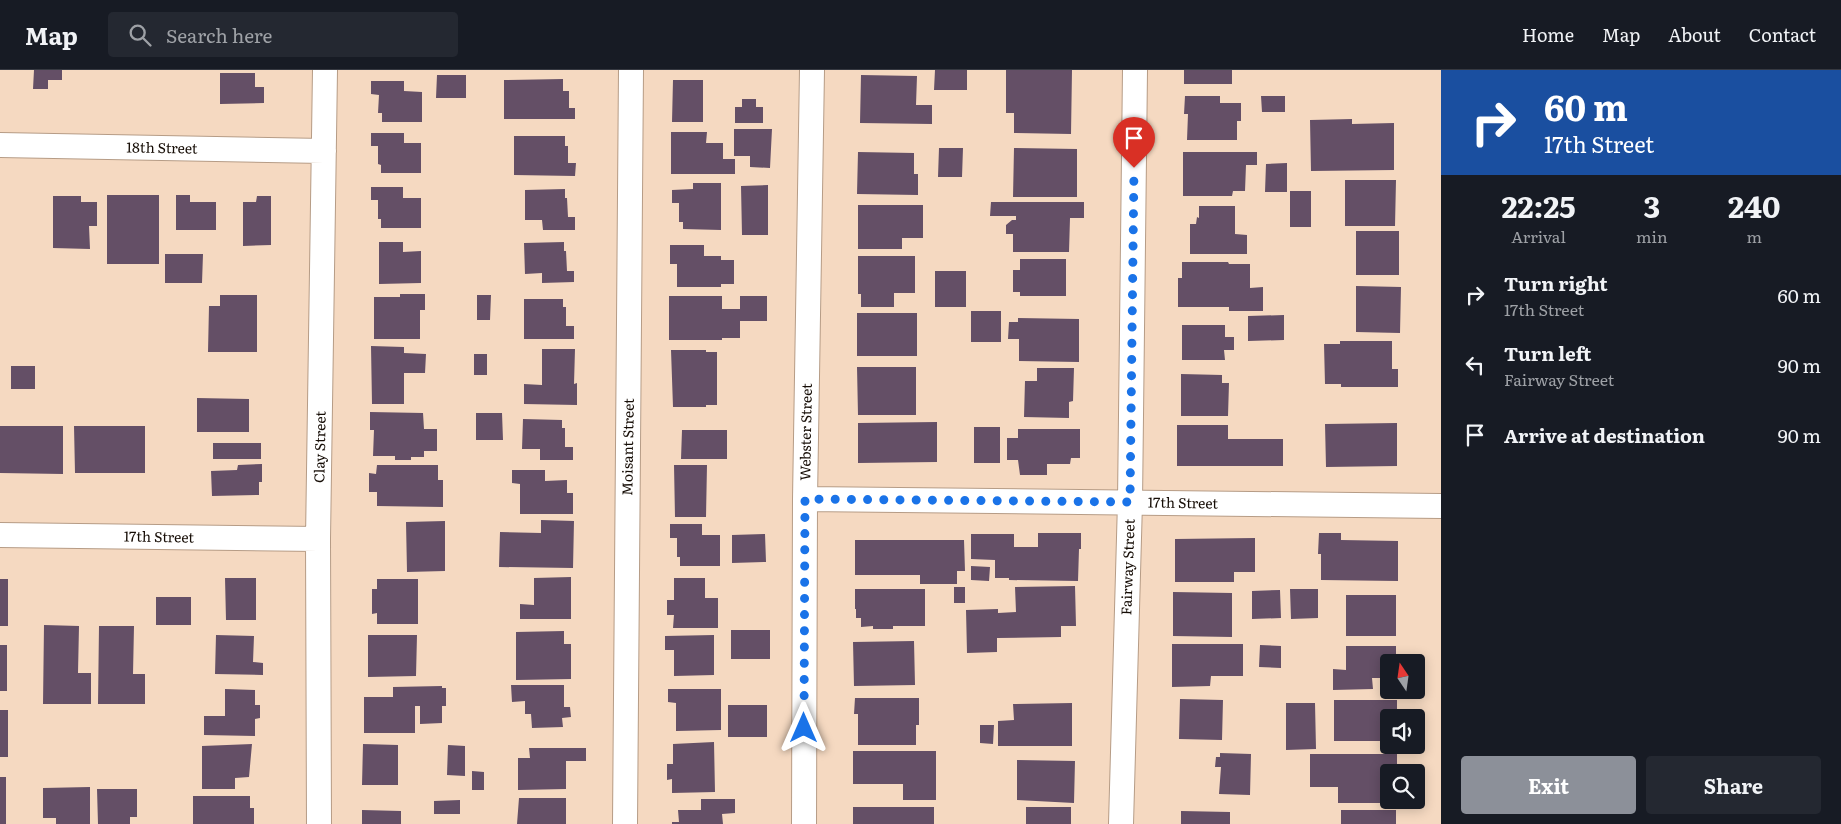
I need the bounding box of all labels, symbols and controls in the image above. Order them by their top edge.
search box [108,12,458,57]
text: Map [25,17,78,52]
icon: search [126,21,154,49]
text: Search here [166,21,272,49]
text: Home [1522,21,1574,48]
text: Map [1602,21,1640,48]
text: About [1668,21,1721,48]
text: Contact [1749,21,1816,48]
text: 60 m [1544,80,1628,132]
icon: right [1461,90,1526,155]
pin [1113,117,1155,168]
icon: arrive [1120,124,1148,152]
text: 17th Street [1544,127,1654,160]
street label: 18th Street [126,136,198,158]
text: 22:25 [1501,183,1576,227]
text: 3 [1643,183,1660,227]
text: 240 [1728,183,1781,227]
text: Arrival [1511,224,1566,248]
text: min [1636,224,1668,248]
text: m [1746,224,1762,248]
text: Turn right [1504,269,1608,297]
icon: right [1461,281,1489,309]
text: 60 m [1778,281,1821,309]
text: 17th Street [1504,297,1584,321]
text: Turn left [1504,339,1591,367]
icon: left [1461,351,1489,379]
text: 90 m [1778,351,1821,379]
text: Fairway Street [1504,367,1614,391]
street label: Webster Street [794,383,816,481]
street label: Moisant Street [616,398,638,496]
street label: Clay Street [308,410,330,483]
icon: arrive [1461,421,1489,449]
text: Arrive at destination [1504,421,1705,449]
text: 90 m [1778,421,1821,449]
street label: 17th Street [1148,491,1219,513]
street label: Fairway Street [1115,518,1139,616]
street label: 17th Street [124,525,195,547]
north arrow [1380,654,1425,699]
map controls [1380,654,1425,809]
position arrow [777,701,829,753]
button: sound [1380,709,1425,754]
button: Exit [1461,756,1636,814]
button: Share [1646,756,1821,814]
button: search [1380,764,1425,809]

